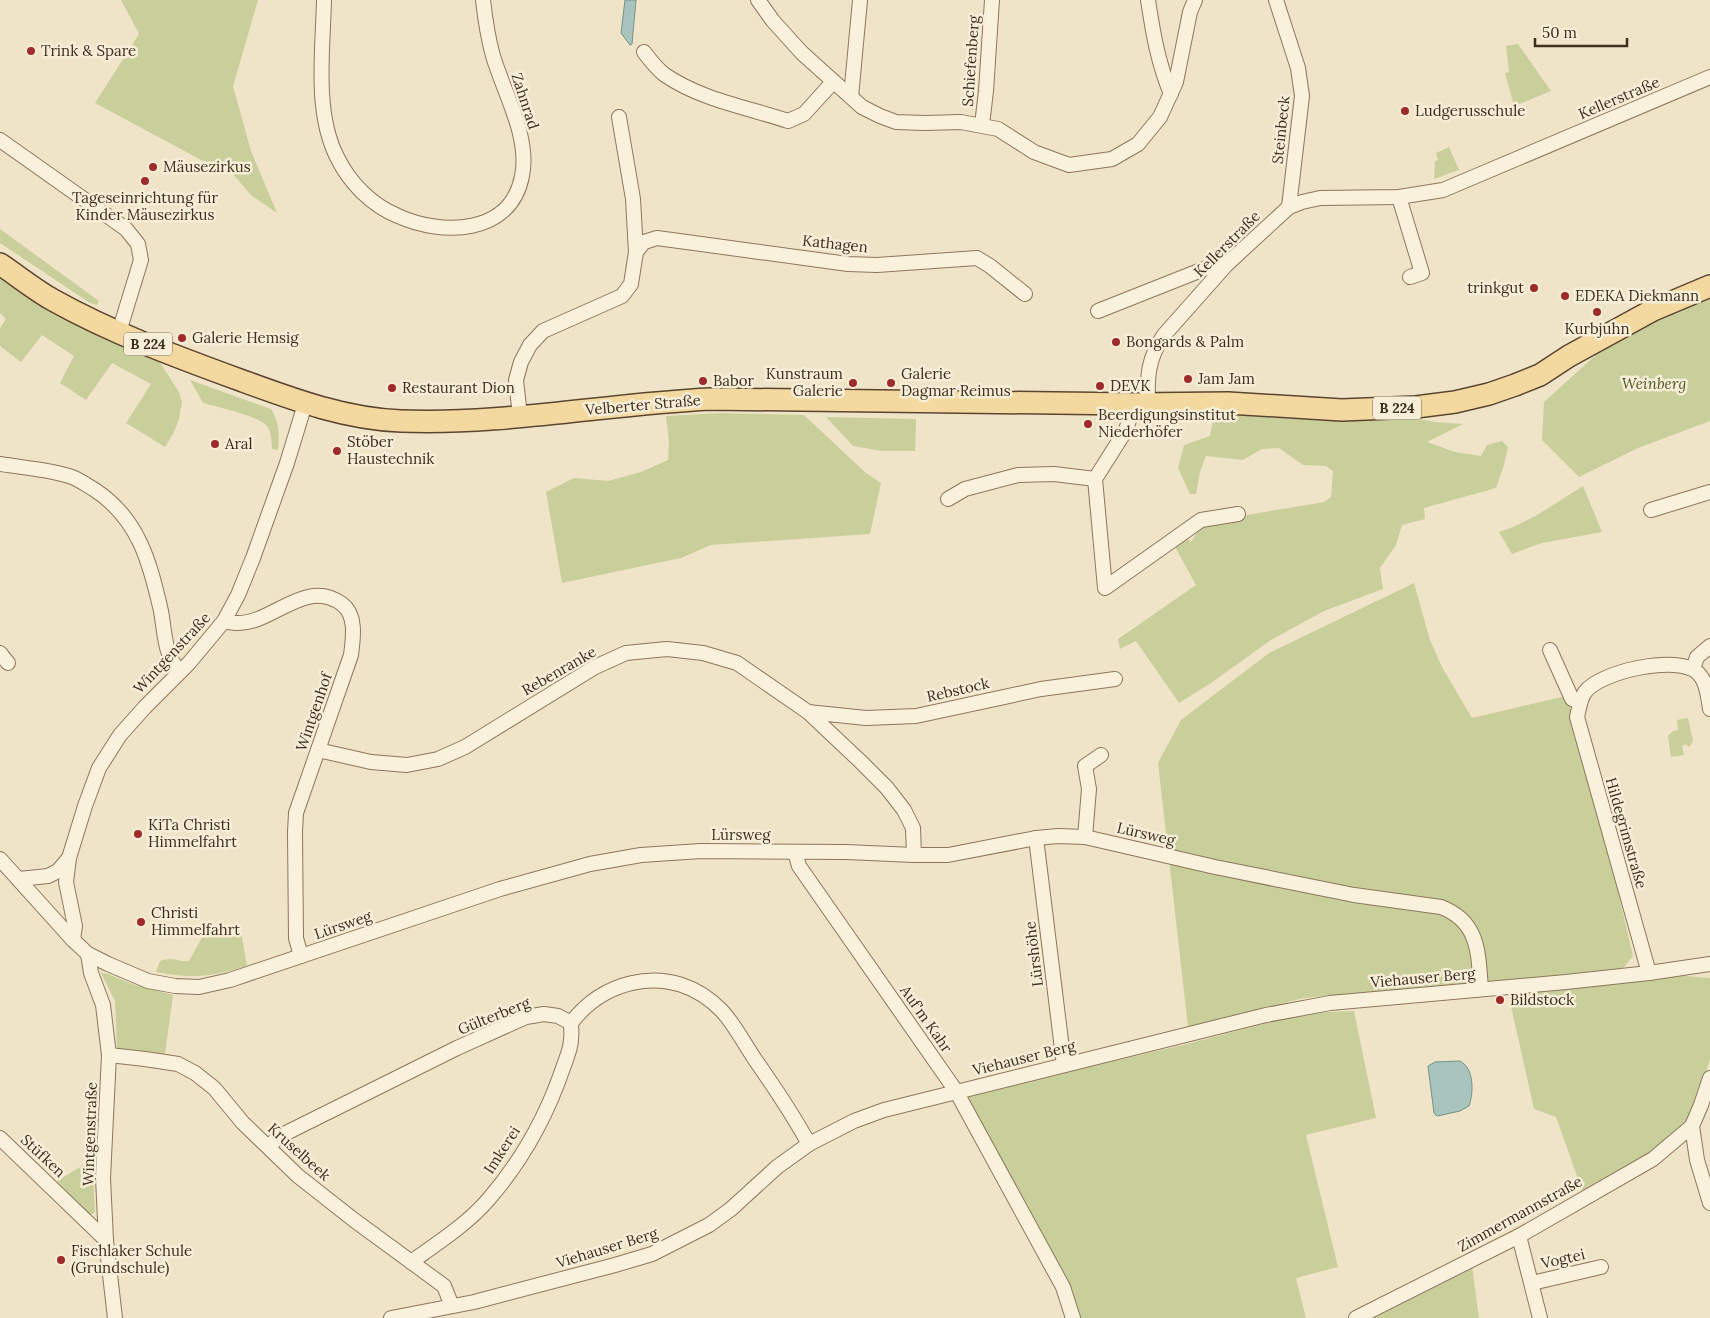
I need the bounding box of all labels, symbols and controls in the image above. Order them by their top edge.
street label: Schiefenberg [958,14,983,107]
scale bar [1535,15,1628,47]
text: 50 m [1542,23,1577,42]
place label: Trink & Spare [41,41,136,60]
marker: Trink & Spare [25,45,37,57]
street label: Zahnrad [507,70,543,131]
street label: Kellerstraße [1575,72,1662,123]
street label: Steinbeck [1267,95,1294,165]
place label: Ludgerusschule [1415,101,1525,120]
marker: Ludgerusschule [1399,105,1411,117]
place label: Mäusezirkus [163,157,251,176]
marker: Mäusezirkus [147,161,159,173]
marker: Tageseinrichtung für Kinder Mäusezirkus [139,175,151,187]
place label: Tageseinrichtung für Kinder Mäusezirkus [72,188,218,224]
street label: Kellerstraße [1189,206,1264,281]
street label: Kathagen [801,231,869,256]
place label: trinkgut [1467,278,1524,297]
marker: trinkgut [1528,282,1540,294]
place label: EDEKA Diekmann [1575,286,1699,305]
marker: EDEKA Diekmann [1559,290,1571,302]
marker: Kurbjuhn [1591,306,1603,318]
place label: Kurbjuhn [1564,319,1630,338]
place label: Galerie Hemsig [192,328,299,347]
road number: B 224 [124,332,172,356]
marker: Galerie Hemsig [176,332,188,344]
place label: Bongards & Palm [1126,332,1244,351]
marker: Bongards & Palm [1110,336,1122,348]
place label: Kunstraum Galerie [766,364,843,400]
place label: Galerie Dagmar Reimus [901,364,1011,400]
place label: Jam Jam [1197,369,1255,388]
place label: Babor [713,371,755,390]
marker: Jam Jam [1182,373,1194,385]
park label: Weinberg [1622,374,1686,393]
marker: Babor [697,375,709,387]
place label: DEVK [1110,376,1151,395]
marker: Kunstraum Galerie [847,377,859,389]
marker: Galerie Dagmar Reimus [885,377,897,389]
place label: Restaurant Dion [402,378,515,397]
marker: DEVK [1094,380,1106,392]
marker: Restaurant Dion [386,382,398,394]
street label: Velberter Straße [583,390,702,419]
road number: B 224 [1373,396,1421,419]
place label: Beerdigungsinstitut Niederhöfer [1098,405,1236,441]
marker: Beerdigungsinstitut Niederhöfer [1082,418,1094,430]
place label: Stöber Haustechnik [347,432,434,468]
place label: Aral [224,434,253,453]
marker: Aral [209,438,221,450]
marker: Stöber Haustechnik [331,445,343,457]
street label: Wintgenstraße [129,608,214,697]
street label: Rebenranke [518,642,599,699]
street label: Wintgenhof [291,669,336,754]
street label: Rebstock [925,673,991,706]
street label: Hildegrimstraße [1602,775,1651,891]
place label: KiTa Christi Himmelfahrt [148,815,237,851]
street label: Lürsweg [1115,818,1178,850]
street label: Lürsweg [711,825,771,844]
marker: KiTa Christi Himmelfahrt [132,828,144,840]
place label: Christi Himmelfahrt [151,903,240,939]
street label: Lürsweg [312,906,375,943]
marker: Christi Himmelfahrt [135,916,147,928]
street label: Lürshöhe [1020,920,1047,988]
street label: Viehauser Berg [1369,963,1477,992]
street label: Auf'm Kahr [896,981,957,1056]
place label: Bildstock [1510,990,1574,1009]
street label: Gülterberg [455,992,533,1039]
marker: Bildstock [1494,994,1506,1006]
street label: Viehauser Berg [970,1035,1078,1080]
street label: Wintgenstraße [78,1082,101,1186]
street label: Kruselbeek [264,1119,335,1185]
street label: Imkerei [479,1122,524,1177]
street label: Stüfken [17,1130,70,1181]
street label: Zimmermannstraße [1454,1171,1585,1256]
street label: Viehauser Berg [553,1223,661,1272]
place label: Fischlaker Schule (Grundschule) [71,1241,192,1278]
street label: Vogtei [1538,1244,1587,1273]
marker: Fischlaker Schule (Grundschule) [55,1254,67,1266]

